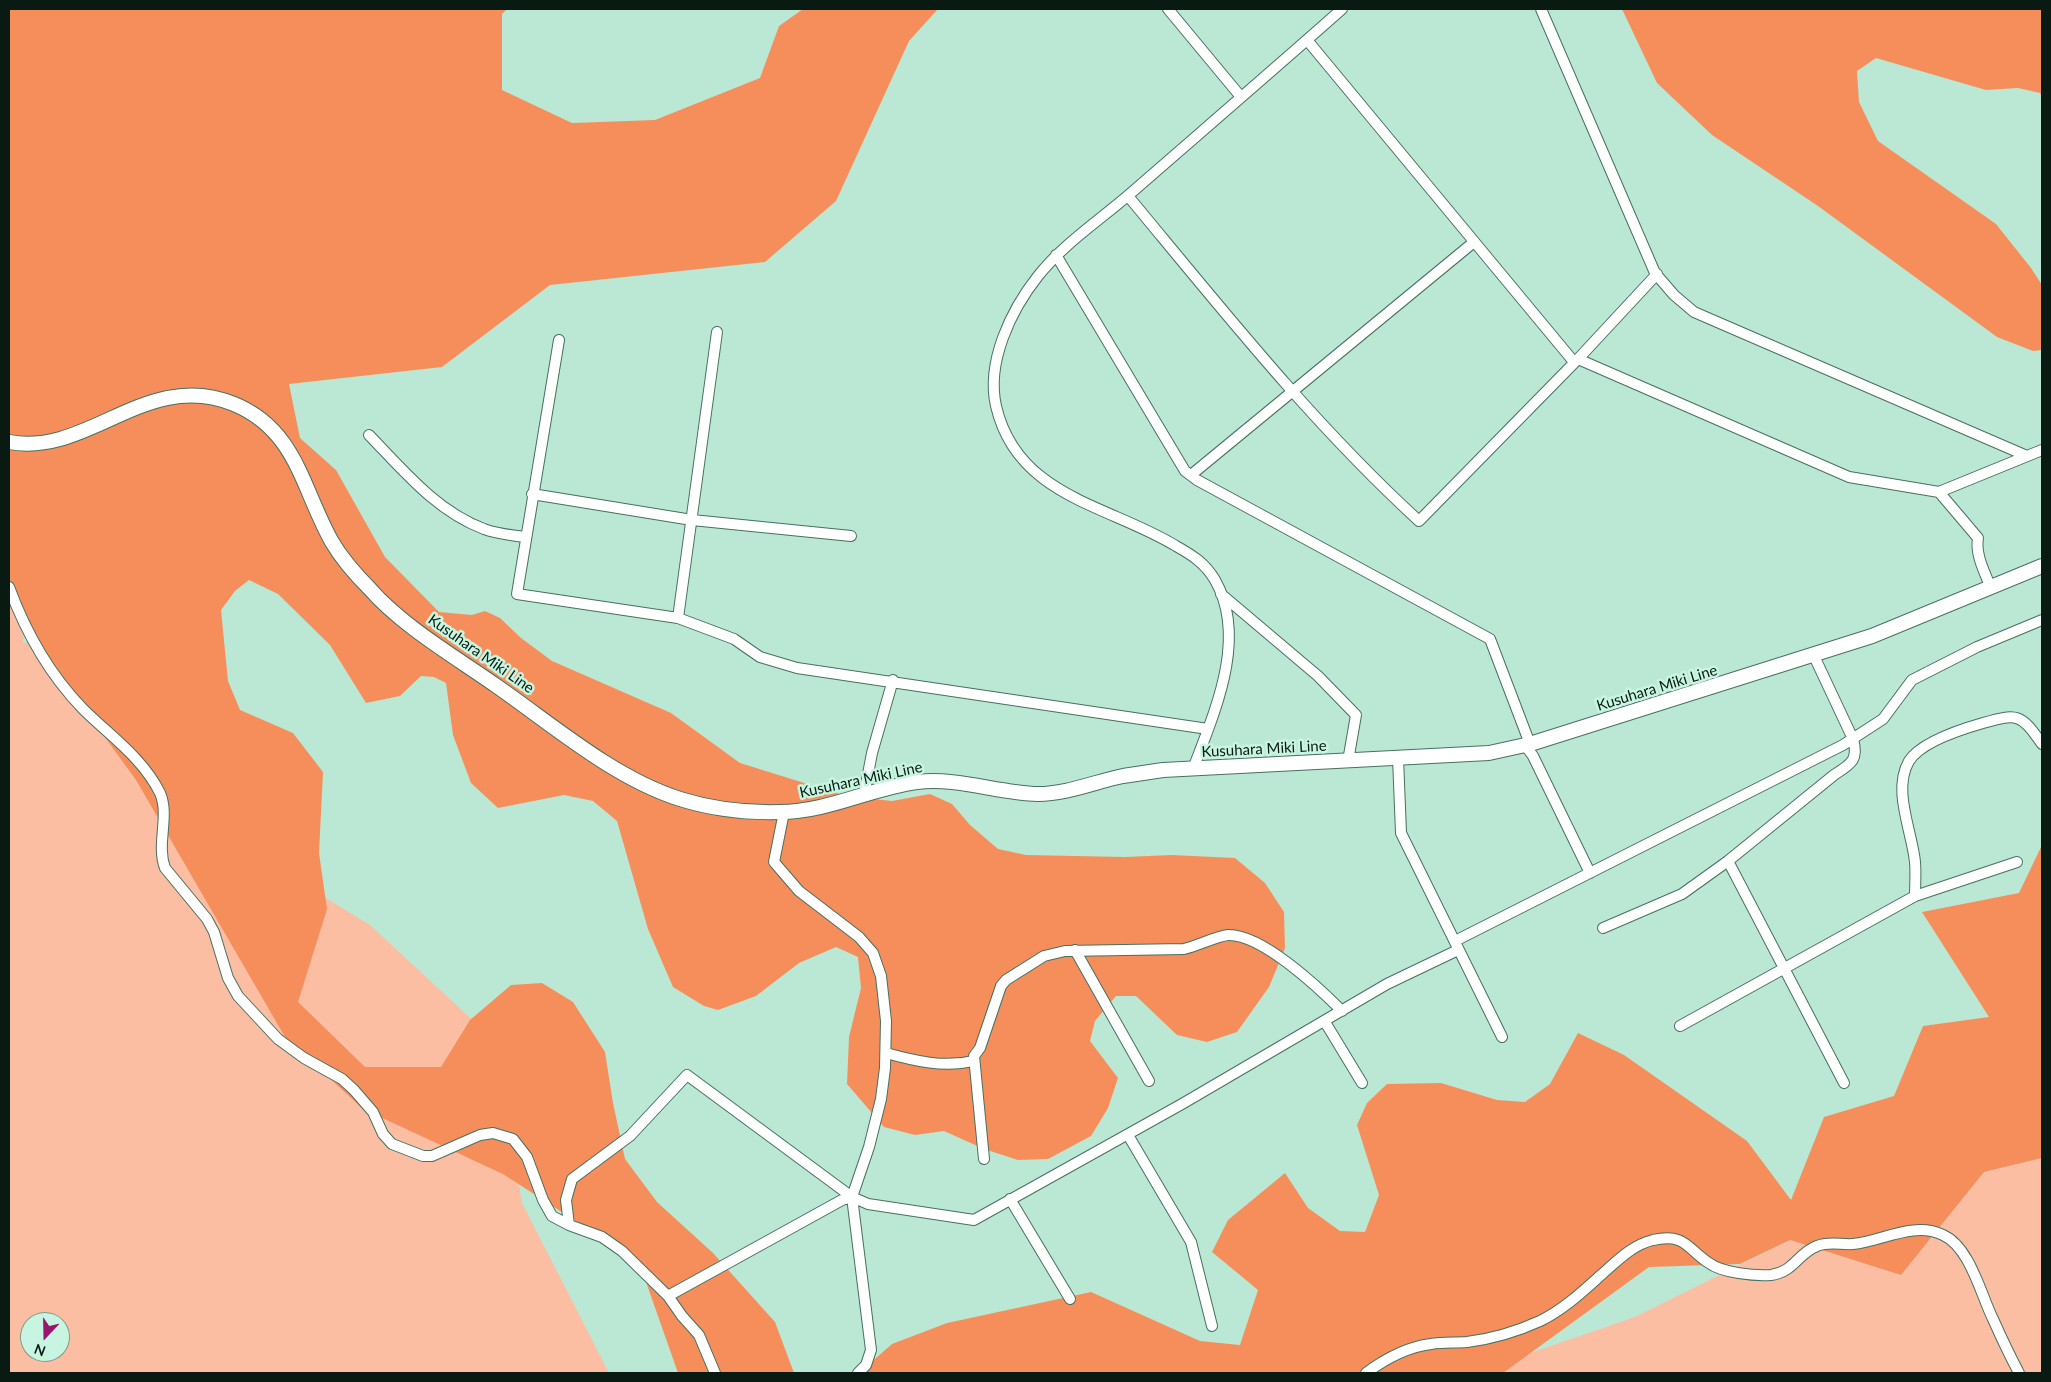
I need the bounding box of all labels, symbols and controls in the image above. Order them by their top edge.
street label: Kusuhara Miki Line [425,611,537,697]
street label: Kusuhara Miki Line [1594,661,1720,715]
street label: Kusuhara Miki Line [1201,737,1327,761]
street label: Kusuhara Miki Line [798,758,924,802]
north arrow [20,1312,70,1362]
text: N [32,1341,48,1360]

